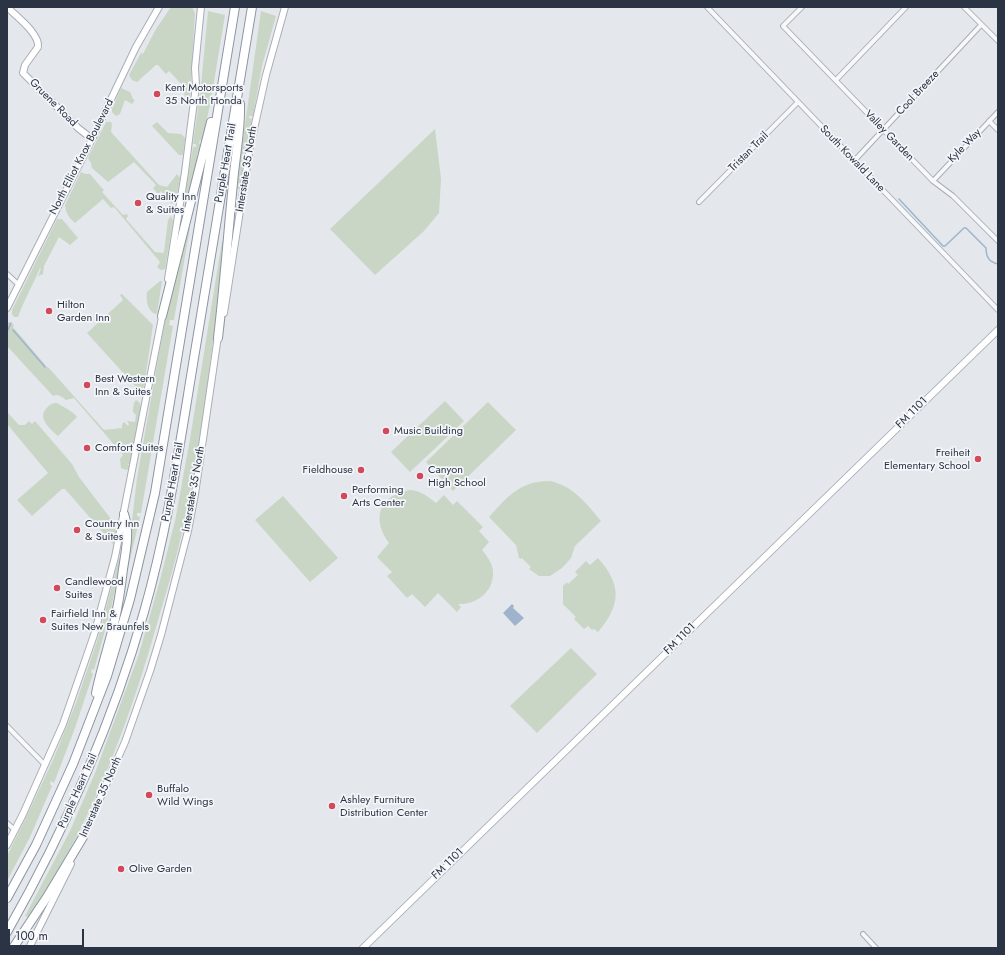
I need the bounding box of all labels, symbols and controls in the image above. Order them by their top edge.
street label: Cool Breeze [894,68,942,118]
street label: Gruene Road [26,76,80,130]
place label: Kent Motorsports 35 North Honda [165,81,243,107]
marker: Kent Motorsports 35 North Honda [152,89,162,99]
street label: North Elliot Knox Boulevard [47,97,117,217]
street label: Valley Garden [862,108,916,164]
street label: Purple Heart Trail [213,122,239,204]
street label: South Kowald Lane [817,123,887,195]
street label: Interstate 35 North [234,125,260,213]
street label: Kyle Way [946,126,984,166]
street label: Tristan Trail [726,129,772,175]
place label: Quality Inn & Suites [146,190,196,216]
marker: Quality Inn & Suites [133,198,143,208]
place label: Hilton Garden Inn [57,298,110,324]
marker: Hilton Garden Inn [44,306,54,316]
place label: Best Western Inn & Suites [95,372,155,398]
marker: Best Western Inn & Suites [82,380,92,390]
street label: FM 1101 [893,394,931,432]
place label: Music Building [394,424,463,438]
marker: Music Building [381,426,391,436]
place label: Comfort Suites [95,441,163,455]
street label: Purple Heart Trail [160,441,186,523]
marker: Comfort Suites [82,443,92,453]
street label: Interstate 35 North [180,445,208,533]
place label: Freiheit Elementary School [884,446,970,472]
marker: Freiheit Elementary School [973,454,983,464]
place label: Fieldhouse [303,463,353,477]
place label: Canyon High School [428,463,486,489]
marker: Fieldhouse [356,465,366,475]
marker: Canyon High School [415,471,425,481]
place label: Performing Arts Center [352,483,404,509]
marker: Performing Arts Center [339,491,349,501]
place label: Country Inn & Suites [85,517,139,543]
marker: Country Inn & Suites [72,525,82,535]
place label: Candlewood Suites [65,575,123,601]
marker: Candlewood Suites [52,583,62,593]
place label: Fairfield Inn & Suites New Braunfels [51,607,149,633]
marker: Fairfield Inn & Suites New Braunfels [38,615,48,625]
street label: FM 1101 [661,620,699,658]
street label: Purple Heart Trail [56,752,100,830]
street label: Interstate 35 North [77,755,125,839]
place label: Buffalo Wild Wings [157,782,213,808]
marker: Buffalo Wild Wings [144,790,154,800]
place label: Ashley Furniture Distribution Center [340,793,428,819]
marker: Ashley Furniture Distribution Center [327,801,337,811]
street label: FM 1101 [429,846,467,882]
place label: Olive Garden [129,862,192,876]
marker: Olive Garden [116,864,126,874]
scale bar [10,921,86,947]
text: 100 m [15,927,48,945]

